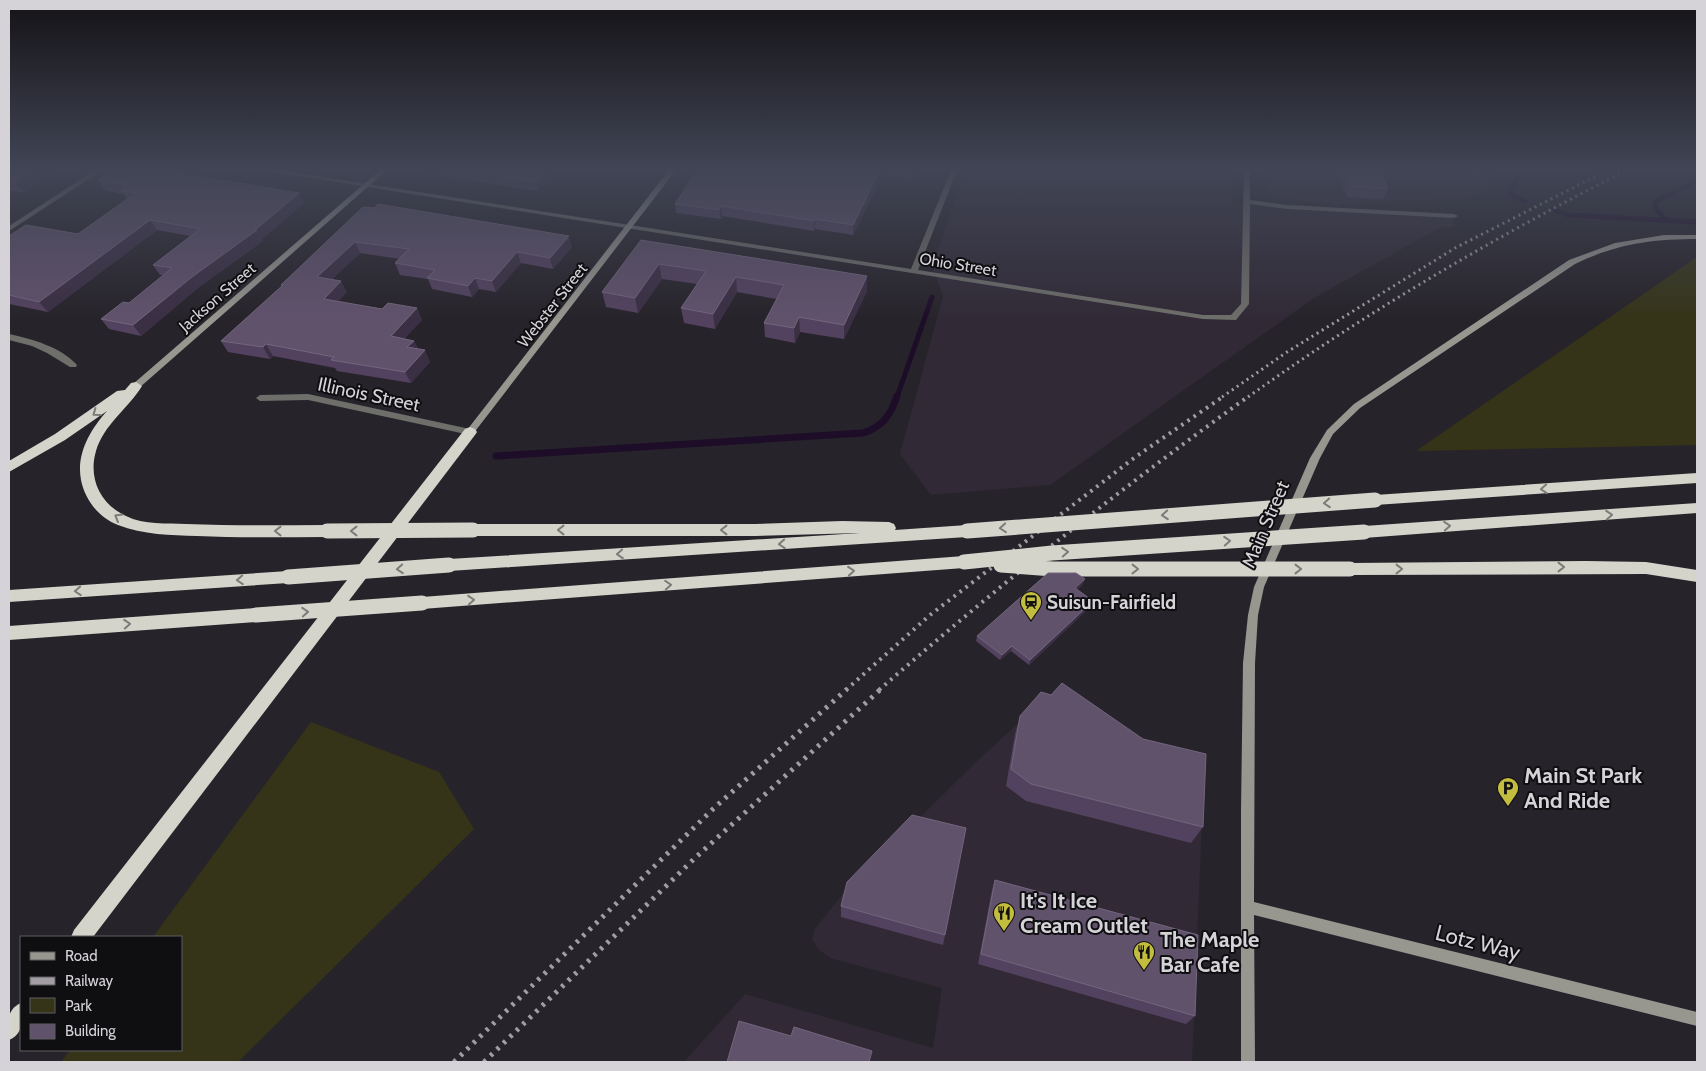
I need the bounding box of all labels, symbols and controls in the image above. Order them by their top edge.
street label: Ohio Street [918,249,998,280]
street label: Jackson Street [174,259,260,336]
street label: Webster Street [514,259,591,351]
street label: Illinois Street [316,372,423,417]
one-way arrow [92,407,102,416]
street label: Main Street [1237,477,1294,571]
one-way arrow [1540,483,1548,494]
one-way arrow [1322,498,1330,509]
one-way arrow [1160,509,1168,520]
one-way arrow [1606,509,1614,520]
one-way arrow [114,514,123,524]
one-way arrow [1443,520,1451,531]
one-way arrow [998,522,1006,533]
one-way arrow [557,525,564,535]
one-way arrow [719,525,727,535]
one-way arrow [274,526,282,536]
one-way arrow [350,526,358,536]
one-way arrow [1224,536,1232,547]
one-way arrow [778,539,786,550]
one-way arrow [1061,547,1069,558]
one-way arrow [615,549,623,560]
one-way arrow [1558,562,1565,572]
one-way arrow [396,563,404,574]
one-way arrow [1132,564,1140,574]
one-way arrow [1294,564,1302,574]
one-way arrow [1395,564,1403,574]
one-way arrow [848,565,856,576]
one-way arrow [235,575,243,586]
one-way arrow [664,580,672,591]
one-way arrow [73,586,81,597]
station icon: Suisun-Fairfield [1019,590,1043,621]
place label: Suisun-Fairfield [1047,591,1176,614]
one-way arrow [467,594,475,605]
one-way arrow [301,606,309,617]
one-way arrow [123,619,131,630]
place label: Main St Park And Ride [1524,762,1643,814]
parking icon: Main St Park And Ride [1496,776,1520,807]
place label: It's It Ice Cream Outlet [1020,887,1148,939]
restaurant icon: It's It Ice Cream Outlet [992,901,1016,932]
street label: Lotz Way [1433,919,1523,966]
place label: The Maple Bar Cafe [1160,926,1259,978]
legend [20,936,182,1051]
restaurant icon: The Maple Bar Cafe [1132,940,1156,971]
text: Road [65,947,98,965]
text: Railway [65,972,114,990]
text: Park [65,997,92,1015]
text: Building [65,1022,116,1040]

